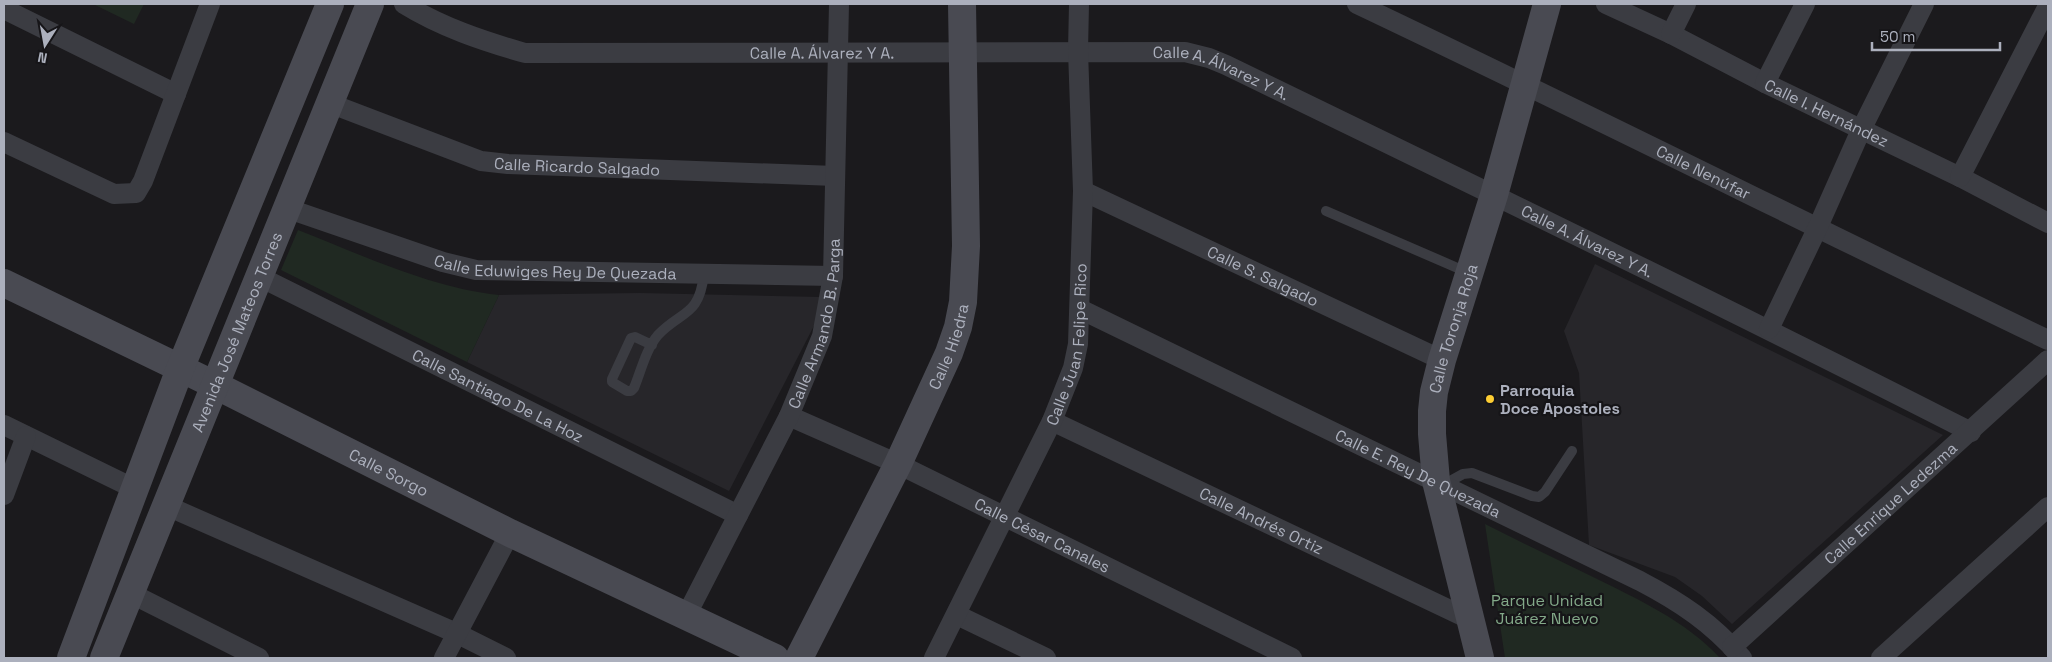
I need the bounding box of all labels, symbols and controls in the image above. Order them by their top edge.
north arrow [20,20,70,70]
scale bar [1872,20,2000,52]
text: 50 m [1880,27,1915,46]
street label: Calle A. Álvarez Y A. [750,42,894,64]
street label: Calle A. Álvarez Y A. [1153,42,1293,105]
text: N [36,48,49,67]
street label: Calle I. Hernández [1761,74,1892,152]
street label: Calle Nenúfar [1653,140,1754,204]
street label: Calle Ricardo Salgado [493,153,661,181]
street label: Calle A. Álvarez Y A. [1518,200,1657,283]
street label: Avenida José Mateos Torres [187,229,287,435]
street label: Calle Armando B. Parga [783,238,845,412]
street label: Calle S. Salgado [1204,241,1322,311]
street label: Calle Eduwiges Rey De Quezada [431,250,677,284]
street label: Calle Toronja Roja [1424,261,1483,395]
street label: Calle Juan Felipe Rico [1041,263,1092,429]
street label: Calle Hiedra [924,302,973,393]
street label: Calle Santiago De La Hoz [408,344,587,447]
place label: Parroquia Doce Apostoles [1500,380,1620,419]
marker: Parroquia Doce Apostoles [1484,393,1496,405]
street label: Calle E. Rey De Quezada [1332,425,1504,523]
street label: Calle Enrique Ledezma [1820,438,1962,569]
street label: Calle Sorgo [345,444,432,502]
street label: Calle Andrés Ortiz [1196,483,1327,559]
street label: Calle César Canales [971,493,1114,578]
park label: Parque Unidad Juárez Nuevo [1491,590,1603,629]

